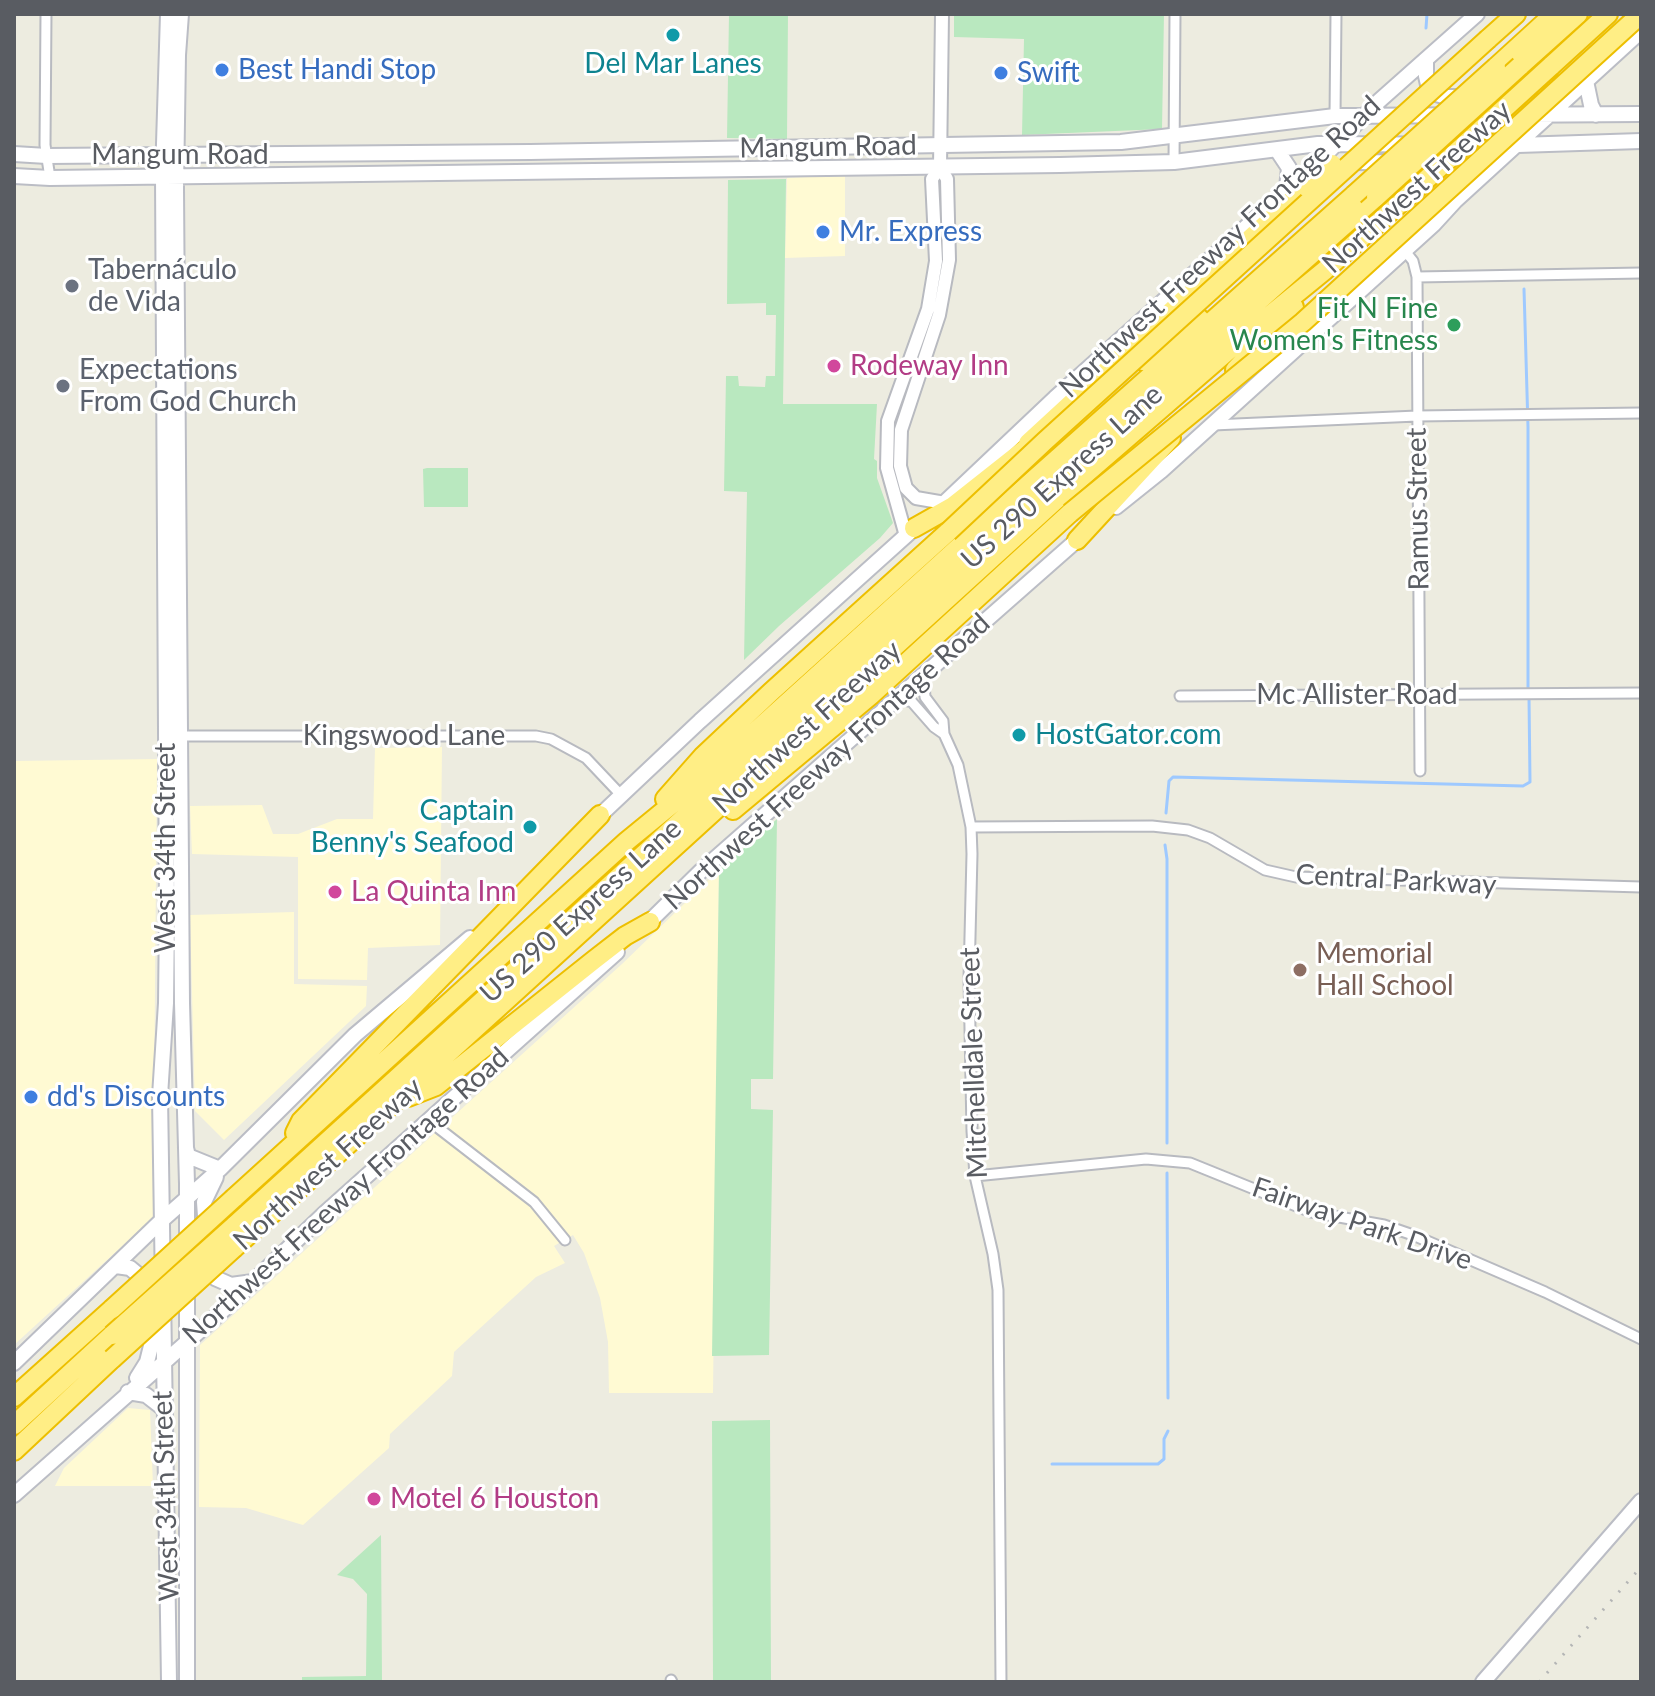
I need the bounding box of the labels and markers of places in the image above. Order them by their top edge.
marker: Del Mar Lanes [664,26,682,44]
place label: Del Mar Lanes [584,47,762,81]
place label: Best Handi Stop [238,53,436,87]
place label: Swift [1017,56,1080,90]
marker: Best Handi Stop [213,61,231,79]
marker: Swift [992,64,1010,82]
place label: Mr. Express [839,215,982,249]
marker: Mr. Express [814,223,832,241]
place label: Tabernáculo de Vida [88,253,237,319]
marker: Tabernáculo de Vida [63,277,81,295]
place label: Fit N Fine Women's Fitness [1230,292,1438,358]
marker: Fit N Fine Women's Fitness [1445,316,1463,334]
place label: Rodeway Inn [850,349,1009,383]
place label: Expectations From God Church [79,353,297,419]
marker: Rodeway Inn [825,357,843,375]
marker: Expectations From God Church [54,377,72,395]
place label: HostGator.com [1035,718,1222,752]
marker: HostGator.com [1010,726,1028,744]
place label: Captain Benny's Seafood [311,794,514,860]
marker: Captain Benny's Seafood [521,818,539,836]
place label: La Quinta Inn [351,875,516,909]
marker: La Quinta Inn [326,883,344,901]
place label: Memorial Hall School [1316,937,1454,1003]
marker: Memorial Hall School [1291,961,1309,979]
place label: dd's Discounts [47,1080,225,1114]
marker: dd's Discounts [22,1088,40,1106]
place label: Motel 6 Houston [390,1482,599,1516]
marker: Motel 6 Houston [365,1490,383,1508]

